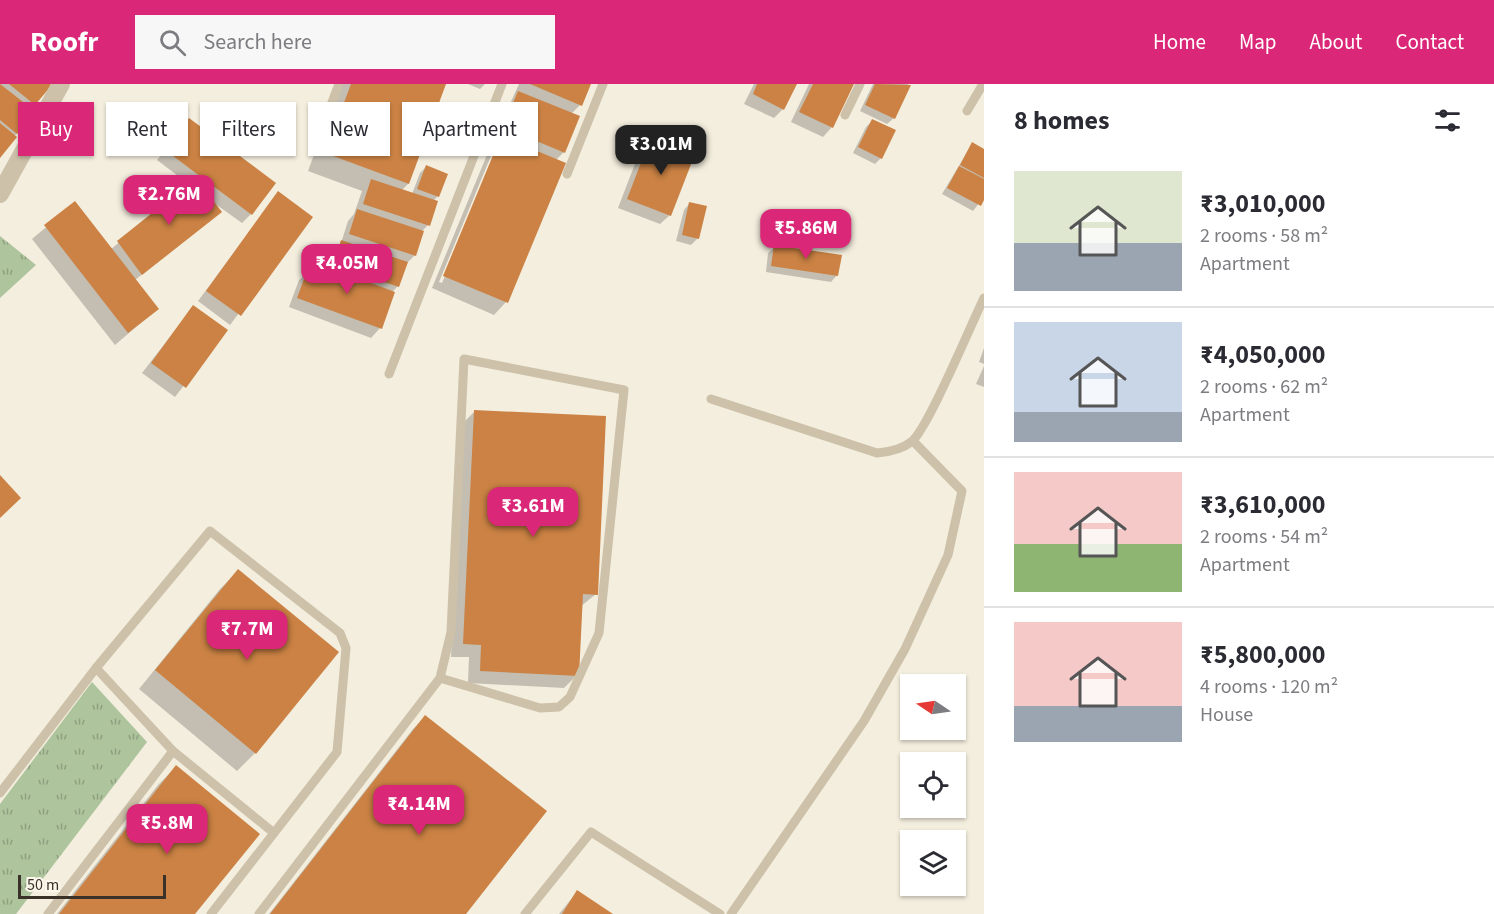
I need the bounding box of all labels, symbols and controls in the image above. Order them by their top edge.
search box [135,15,555,69]
text: Roofr [30,22,99,62]
icon: search [156,26,189,59]
text: Search here [204,26,312,58]
text: Home [1153,27,1206,57]
text: Map [1239,27,1277,57]
text: About [1310,27,1362,57]
text: Contact [1395,27,1464,57]
chip: Buy [18,102,94,156]
chip: Rent [106,102,188,156]
chip: Filters [200,102,296,156]
chip: New [308,102,390,156]
chip: Apartment [402,102,538,156]
text: 8 homes [1014,102,1109,139]
icon: filters [1431,104,1464,137]
pin: ₹3.01M [612,125,710,176]
text: ₹3.01M [629,130,693,158]
pin: ₹2.76M [120,175,218,226]
text: ₹2.76M [137,180,201,208]
text: ₹3,010,000 [1200,185,1325,222]
icon: home [1062,195,1134,267]
pin: ₹5.86M [757,209,855,260]
text: ₹5.86M [774,214,838,242]
text: 2 rooms · 58 m² [1200,222,1328,250]
pin: ₹4.05M [298,244,396,295]
text: ₹4.05M [315,249,379,277]
text: Apartment [1200,250,1290,278]
text: ₹4,050,000 [1200,336,1325,373]
icon: home [1062,346,1134,418]
text: 2 rooms · 62 m² [1200,373,1328,401]
text: Apartment [1200,401,1290,429]
text: ₹3,610,000 [1200,486,1325,523]
pin: ₹3.61M [484,487,582,538]
text: ₹3.61M [501,492,565,520]
icon: home [1062,496,1134,568]
text: 2 rooms · 54 m² [1200,523,1328,551]
text: Apartment [1200,551,1290,579]
pin: ₹7.7M [205,610,289,661]
text: ₹7.7M [221,615,273,643]
text: ₹5,800,000 [1200,636,1325,673]
icon: home [1062,646,1134,718]
text: 4 rooms · 120 m² [1200,673,1338,701]
north arrow [900,674,966,740]
map controls [900,674,966,896]
text: House [1200,701,1253,729]
button: locate [900,752,966,818]
pin: ₹4.14M [370,785,468,836]
text: ₹4.14M [387,790,451,818]
pin: ₹5.8M [125,804,209,855]
text: ₹5.8M [141,809,193,837]
button: layers [900,830,966,896]
scale bar [18,872,166,900]
text: 50 m [27,874,59,896]

